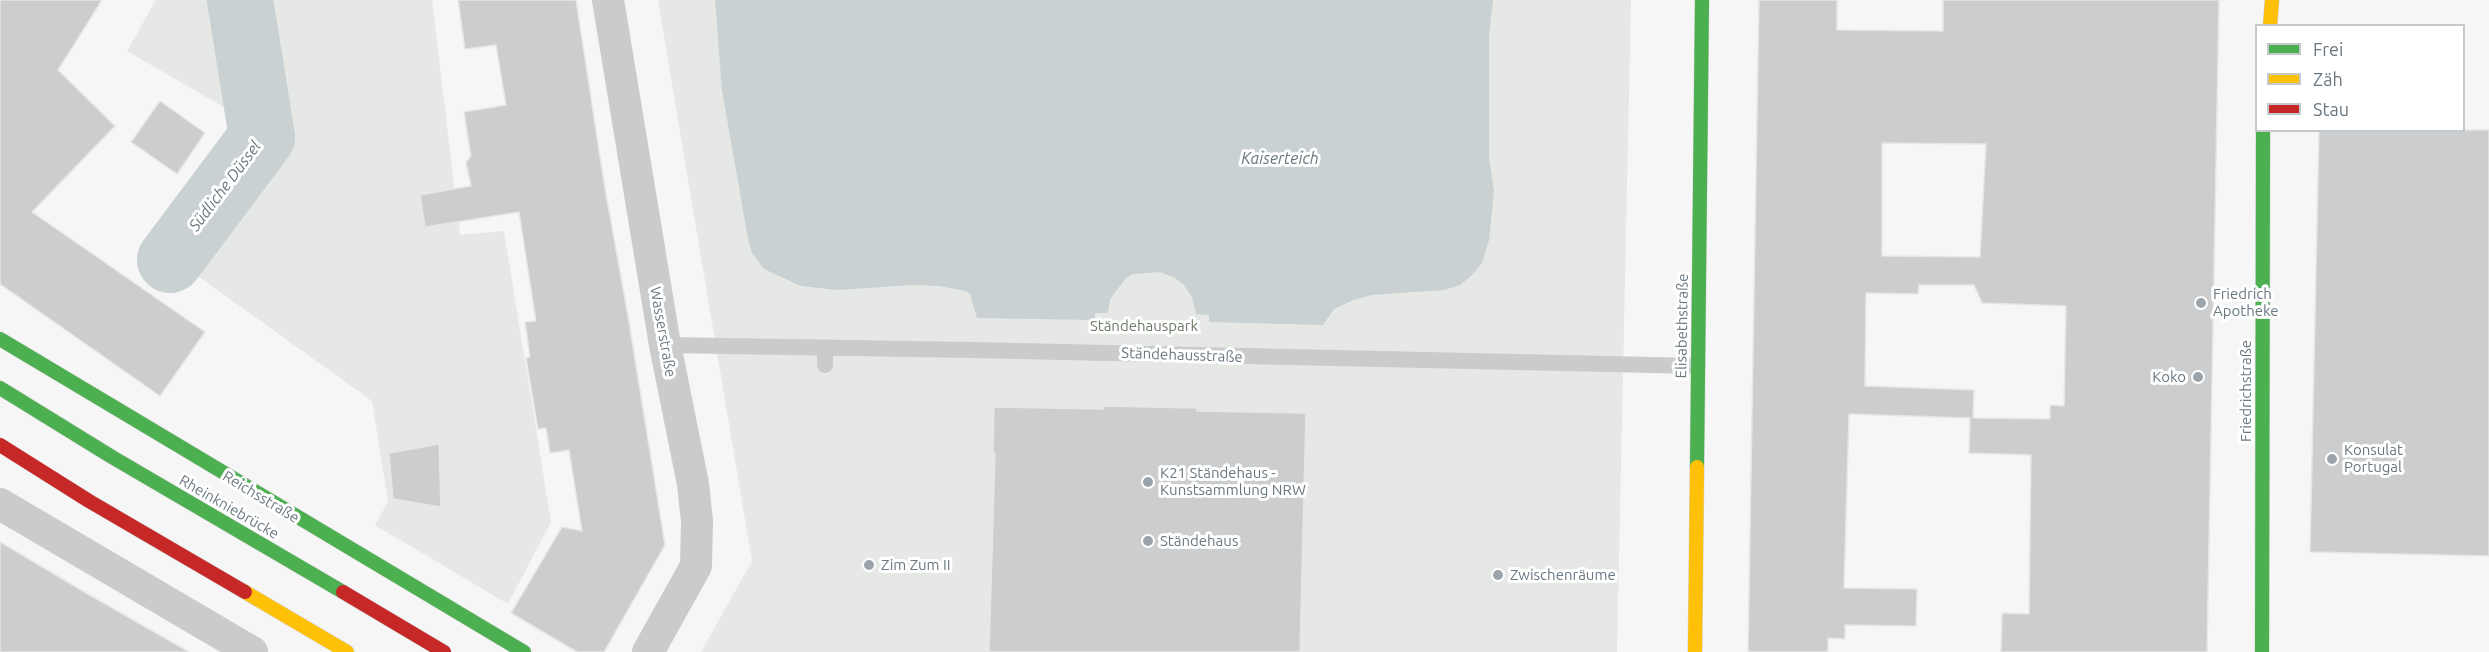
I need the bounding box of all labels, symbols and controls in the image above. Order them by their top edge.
legend [2255,24,2465,132]
text: Frei [2313,39,2343,59]
text: Zäh [2313,69,2343,89]
text: Stau [2313,99,2349,119]
water label: Südliche Düssel [185,137,265,235]
water label: Kaiserteich [1241,149,1319,169]
street label: Elisabethstraße [1672,273,1692,379]
street label: Wasserstraße [646,285,680,379]
place label: Friedrich Apotheke [2213,285,2279,320]
marker: Friedrich Apotheke [2194,296,2208,310]
park label: Ständehauspark [1090,317,1198,335]
street label: Friedrichstraße [2237,340,2255,442]
street label: Ständehausstraße [1121,344,1243,366]
place label: Koko [2152,368,2186,386]
marker: Koko [2191,370,2205,384]
place label: Konsulat Portugal [2344,441,2403,476]
marker: Konsulat Portugal [2325,452,2339,466]
place label: K21 Ständehaus - Kunstsammlung NRW [1160,464,1306,499]
street label: Reichsstraße [219,467,303,527]
street label: Rheinkniebrücke [176,471,282,543]
marker: K21 Ständehaus - Kunstsammlung NRW [1141,475,1155,489]
place label: Ständehaus [1160,532,1238,550]
marker: Ständehaus [1141,534,1155,548]
place label: Zim Zum II [881,556,951,574]
marker: Zim Zum II [862,558,876,572]
place label: Zwischenräume [1510,566,1616,584]
marker: Zwischenräume [1491,568,1505,582]

